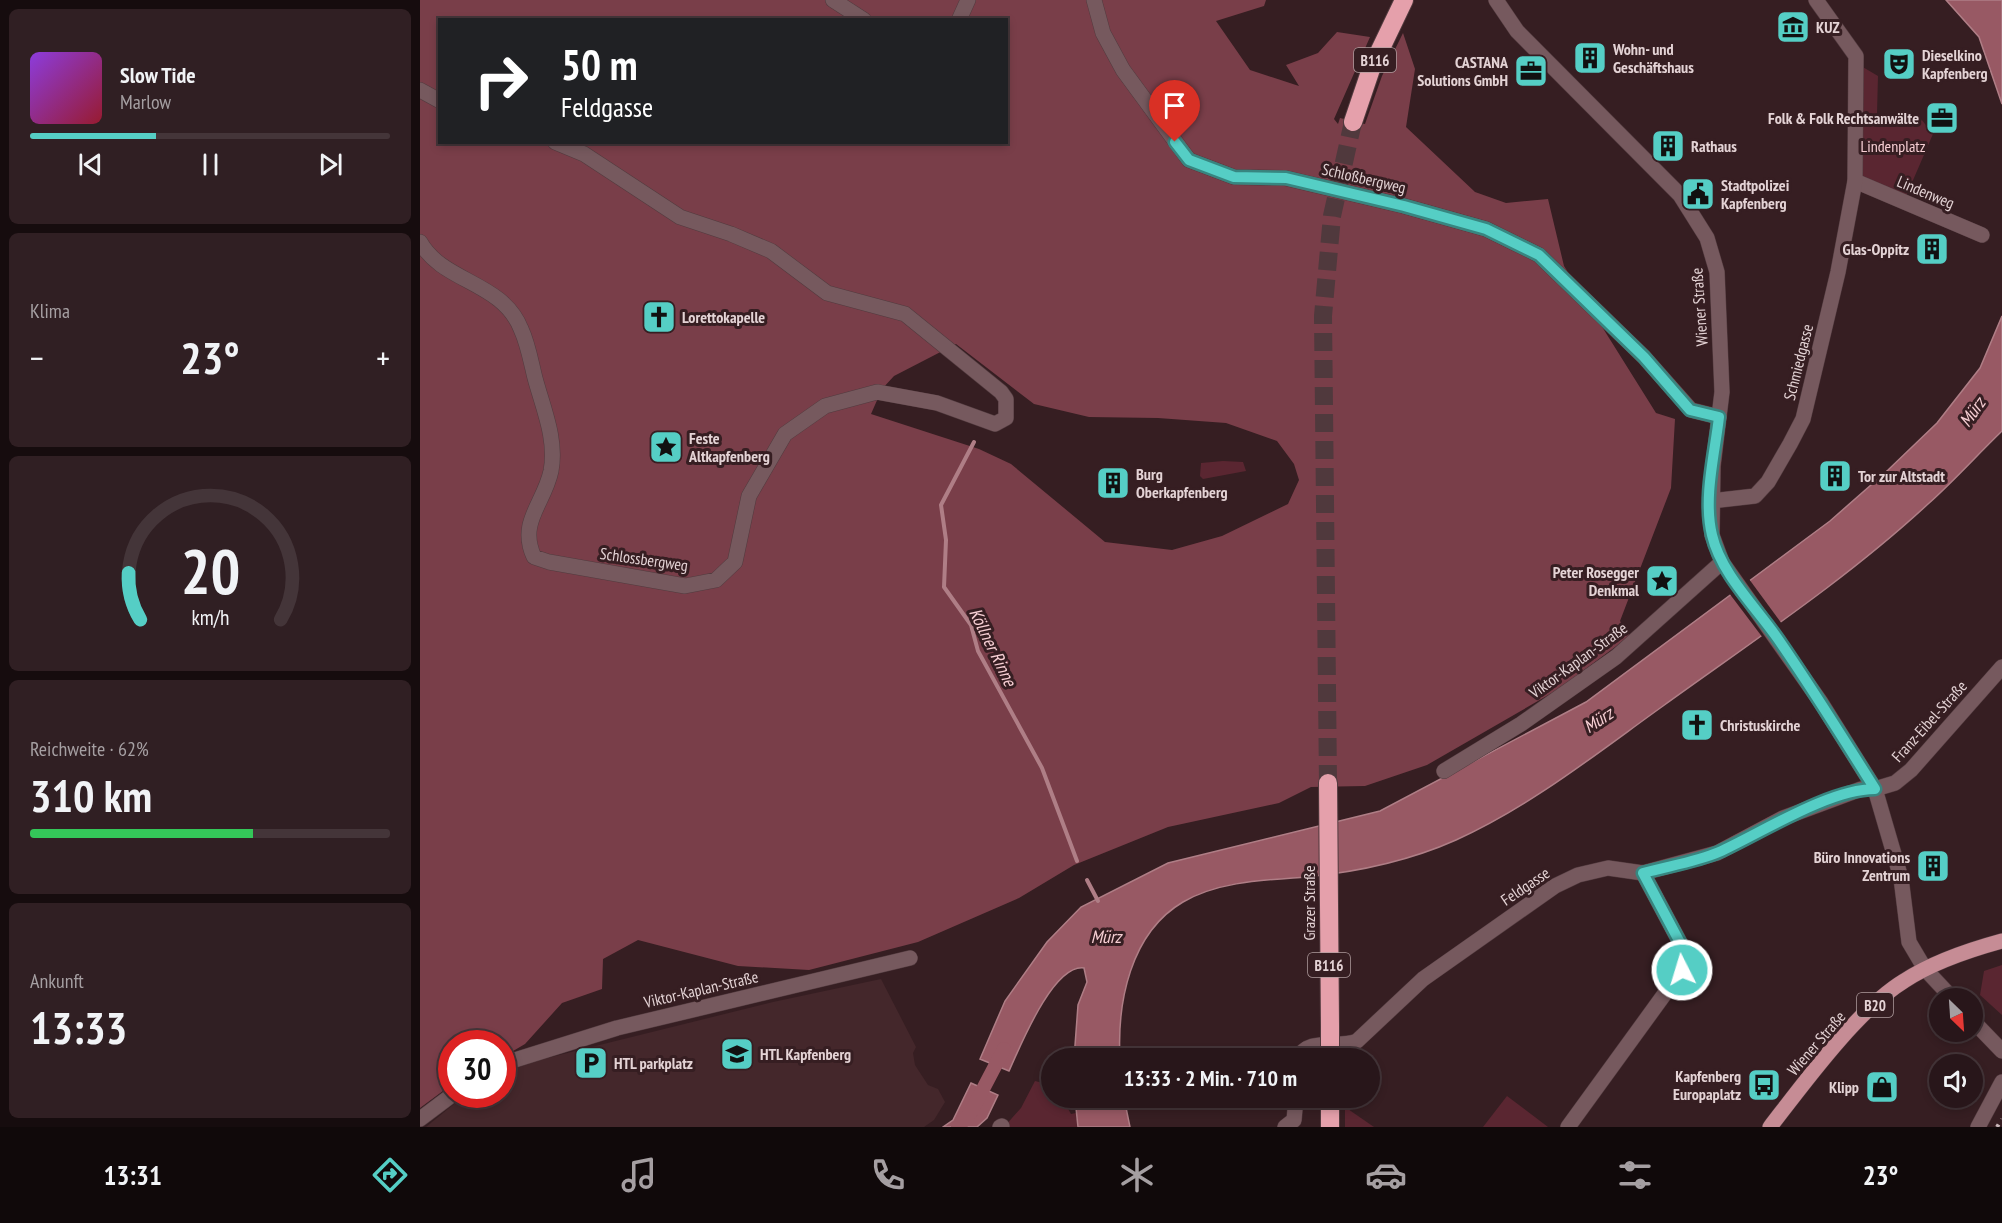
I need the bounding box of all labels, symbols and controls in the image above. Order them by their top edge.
museum icon: KUZ [1775,9,1811,45]
place label: KUZ [1816,17,1840,37]
text: 50 m [561,37,638,92]
place label: Wohn- und Geschäftshaus [1612,39,1694,77]
building icon: Wohn- und Geschäftshaus [1572,40,1608,76]
icon: right [462,42,540,120]
place label: Dieselkino Kapfenberg [1922,45,1988,83]
theatre icon: Dieselkino Kapfenberg [1881,46,1917,82]
road number: B116 [1354,48,1396,72]
place label: CASTANA Solutions GmbH [1417,52,1509,90]
office icon: CASTANA Solutions GmbH [1513,53,1549,89]
text: Slow Tide [120,61,196,89]
pin [1149,80,1200,142]
text: Marlow [120,89,171,115]
icon: arrive [1158,89,1191,122]
text: Feldgasse [561,90,653,124]
office icon: Folk & Folk Rechtsanwälte [1924,100,1960,136]
place label: Folk & Folk Rechtsanwälte [1768,108,1919,128]
building icon: Rathaus [1650,128,1686,164]
place label: Rathaus [1691,136,1737,156]
park label: Lindenplatz [1861,136,1926,156]
icon: previous [74,148,107,181]
icon: pause [194,148,227,181]
icon: next [314,148,347,181]
street label: Schloßbergweg [1320,159,1408,197]
street label: Lindenweg [1894,171,1958,213]
place label: Stadtpolizei Kapfenberg [1721,175,1790,213]
public building icon: Stadtpolizei Kapfenberg [1680,176,1716,212]
building icon: Glas-Oppitz [1914,231,1950,267]
place label: Glas-Oppitz [1843,239,1909,259]
street label: Wiener Straße [1686,267,1712,347]
text: Klima [30,298,70,324]
church icon: Lorettokapelle [641,299,677,335]
place label: Lorettokapelle [682,307,765,327]
street label: Schmiedgasse [1779,322,1817,402]
text: 23° [180,328,240,386]
text: − [30,336,44,379]
text: + [376,336,390,379]
water label: Mürz [1954,391,1992,431]
place label: Feste Altkapfenberg [688,428,770,466]
place icon: Feste Altkapfenberg [648,429,684,465]
building icon: Tor zur Altstadt [1817,458,1853,494]
place label: Burg Oberkapfenberg [1136,464,1228,502]
building icon: Burg Oberkapfenberg [1095,465,1131,501]
place label: Tor zur Altstadt [1858,466,1945,486]
text: 20 [180,531,240,612]
street label: Schlossbergweg [599,543,689,575]
place label: Peter Rosegger Denkmal [1553,562,1639,600]
place icon: Peter Rosegger Denkmal [1644,563,1680,599]
text: km/h [191,604,229,632]
water label: Köllner Rinne [964,604,1022,691]
street label: Viktor-Kaplan-Straße [1524,618,1631,703]
street label: Franz-Eibel-Straße [1887,676,1971,766]
water label: Mürz [1579,701,1619,738]
church icon: Christuskirche [1679,707,1715,743]
place label: Christuskirche [1720,715,1800,735]
text: Reichweite · 62% [30,736,149,762]
text: 310 km [30,766,152,824]
place label: Büro Innovations Zentrum [1814,847,1910,885]
building icon: Büro Innovations Zentrum [1915,848,1951,884]
street label: Feldgasse [1497,862,1553,910]
street label: Grazer Straße [1299,865,1319,941]
water label: Mürz [1091,925,1124,948]
position arrow [1650,938,1714,1002]
road number: B116 [1308,953,1350,977]
street label: Viktor-Kaplan-Straße [641,966,760,1012]
text: Ankunft [30,968,84,994]
north arrow [1929,988,1983,1042]
map controls [1929,988,1983,1108]
road number: B20 [1857,993,1893,1017]
text: 13:33 [30,998,127,1056]
street label: Wiener Straße [1783,1007,1849,1079]
speed limit sign: 30 [438,1030,516,1108]
school or university icon: HTL Kapfenberg [719,1036,755,1072]
place label: HTL Kapfenberg [760,1044,851,1064]
parking icon: HTL parkplatz [573,1045,609,1081]
place label: HTL parkplatz [614,1053,693,1073]
button: sound [1929,1054,1983,1108]
text: 13:33 · 2 Min. · 710 m [1124,1064,1297,1092]
place label: Kapfenberg Europaplatz [1673,1066,1741,1104]
bus stop icon: Kapfenberg Europaplatz [1746,1067,1782,1103]
shop icon: Klipp [1864,1069,1900,1105]
place label: Klipp [1829,1077,1859,1097]
icon: directions [369,1154,411,1196]
icon: music [618,1154,660,1196]
icon: phone [867,1154,909,1196]
icon: climate [1116,1154,1158,1196]
icon: car [1365,1154,1407,1196]
icon: filters [1614,1154,1656,1196]
text: 13:31 [103,1158,162,1192]
text: 23° [1863,1158,1898,1192]

